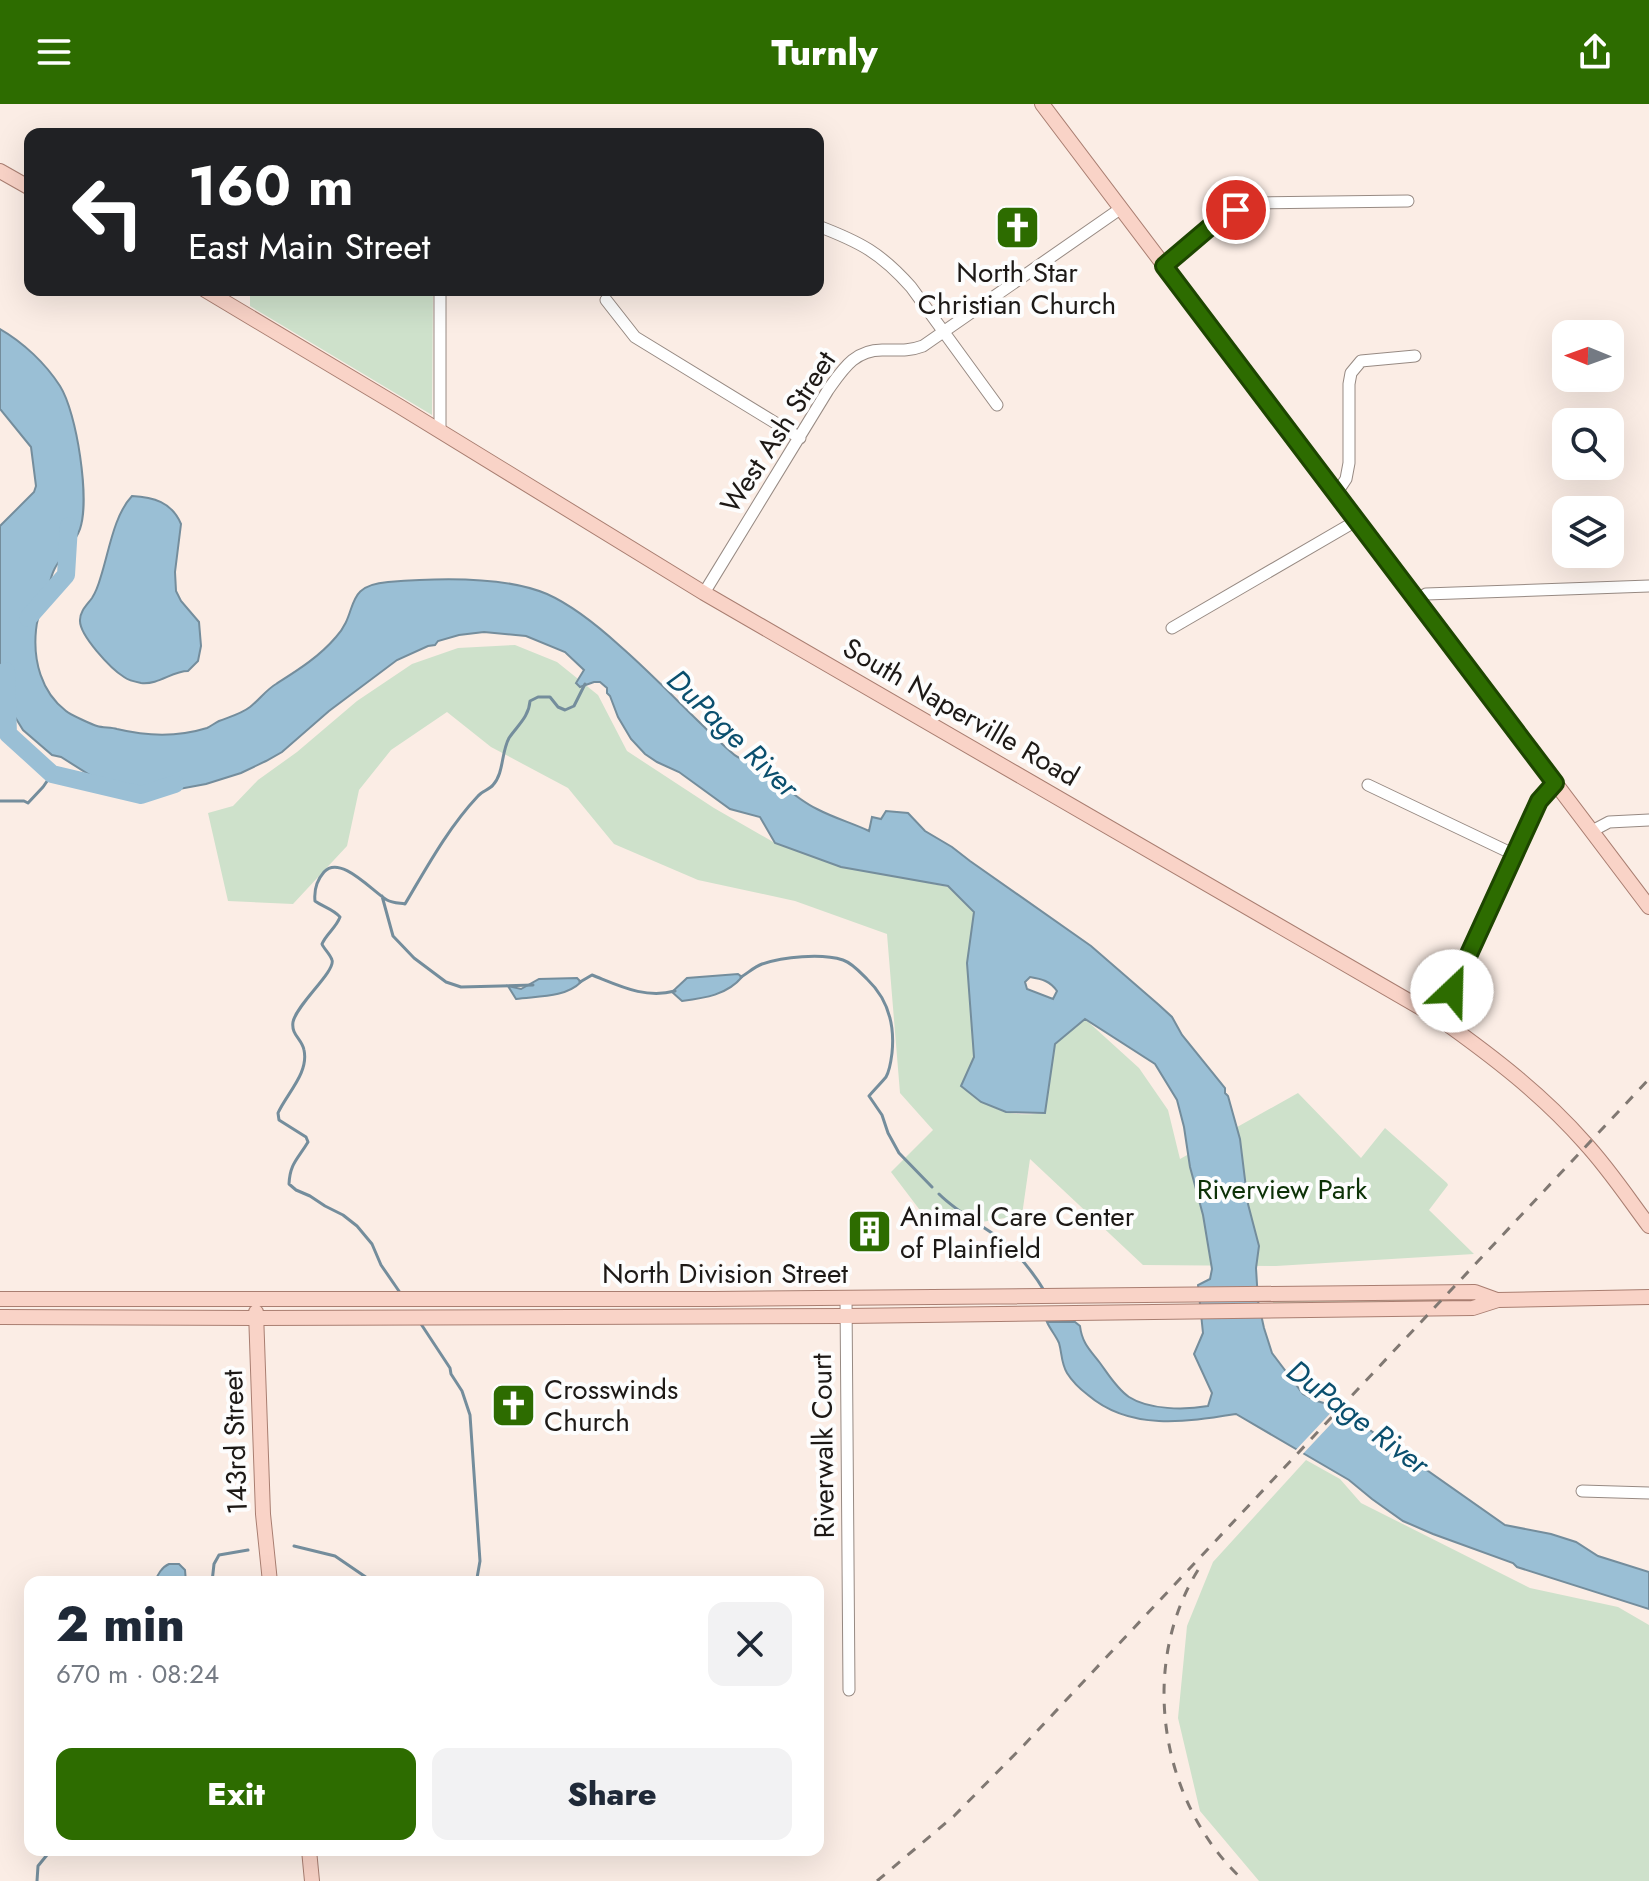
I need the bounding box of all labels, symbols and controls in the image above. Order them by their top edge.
text: Turnly [771,26,878,78]
icon: menu [32,30,76,74]
icon: share [1573,30,1617,74]
text: 160 m [188,145,354,226]
icon: left [56,160,160,264]
pin [1202,176,1270,244]
icon: arrive [1214,188,1258,232]
church icon: North Star Christian Church [993,203,1041,251]
text: East Main Street [188,220,431,272]
place label: North Star Christian Church [918,252,1116,325]
north arrow [1552,320,1624,392]
map controls [1552,320,1624,568]
street label: West Ash Street [710,343,846,521]
button: search [1552,408,1624,480]
button: layers [1552,496,1624,568]
street label: South Naperville Road [835,628,1087,796]
water label: DuPage River [657,659,810,808]
position arrow [1410,949,1494,1033]
park label: Riverview Park [1197,1169,1368,1210]
place label: Animal Care Center of Plainfield [900,1196,1135,1269]
building icon: Animal Care Center of Plainfield [845,1208,893,1256]
street label: North Division Street [602,1253,848,1294]
water label: DuPage River [1278,1349,1440,1486]
street label: Riverwalk Court [801,1353,845,1539]
street label: 143rd Street [212,1369,258,1515]
place label: Crosswinds Church [544,1369,678,1442]
church icon: Crosswinds Church [489,1381,537,1429]
text: 2 min [56,1590,185,1659]
button: close [708,1602,792,1686]
text: 670 m · 08:24 [56,1655,219,1693]
button: Exit [56,1748,416,1840]
button: Share [432,1748,792,1840]

